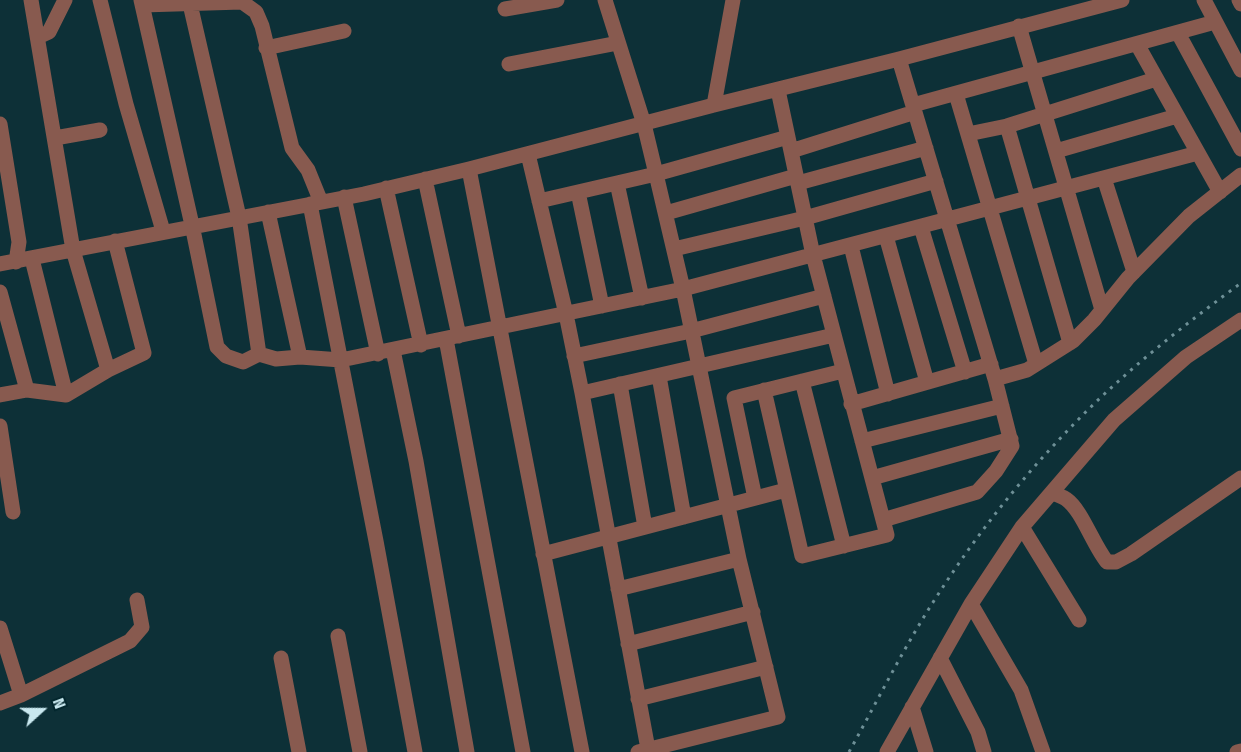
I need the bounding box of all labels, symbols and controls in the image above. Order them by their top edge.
north arrow [12,680,72,740]
text: N [49,695,70,711]

